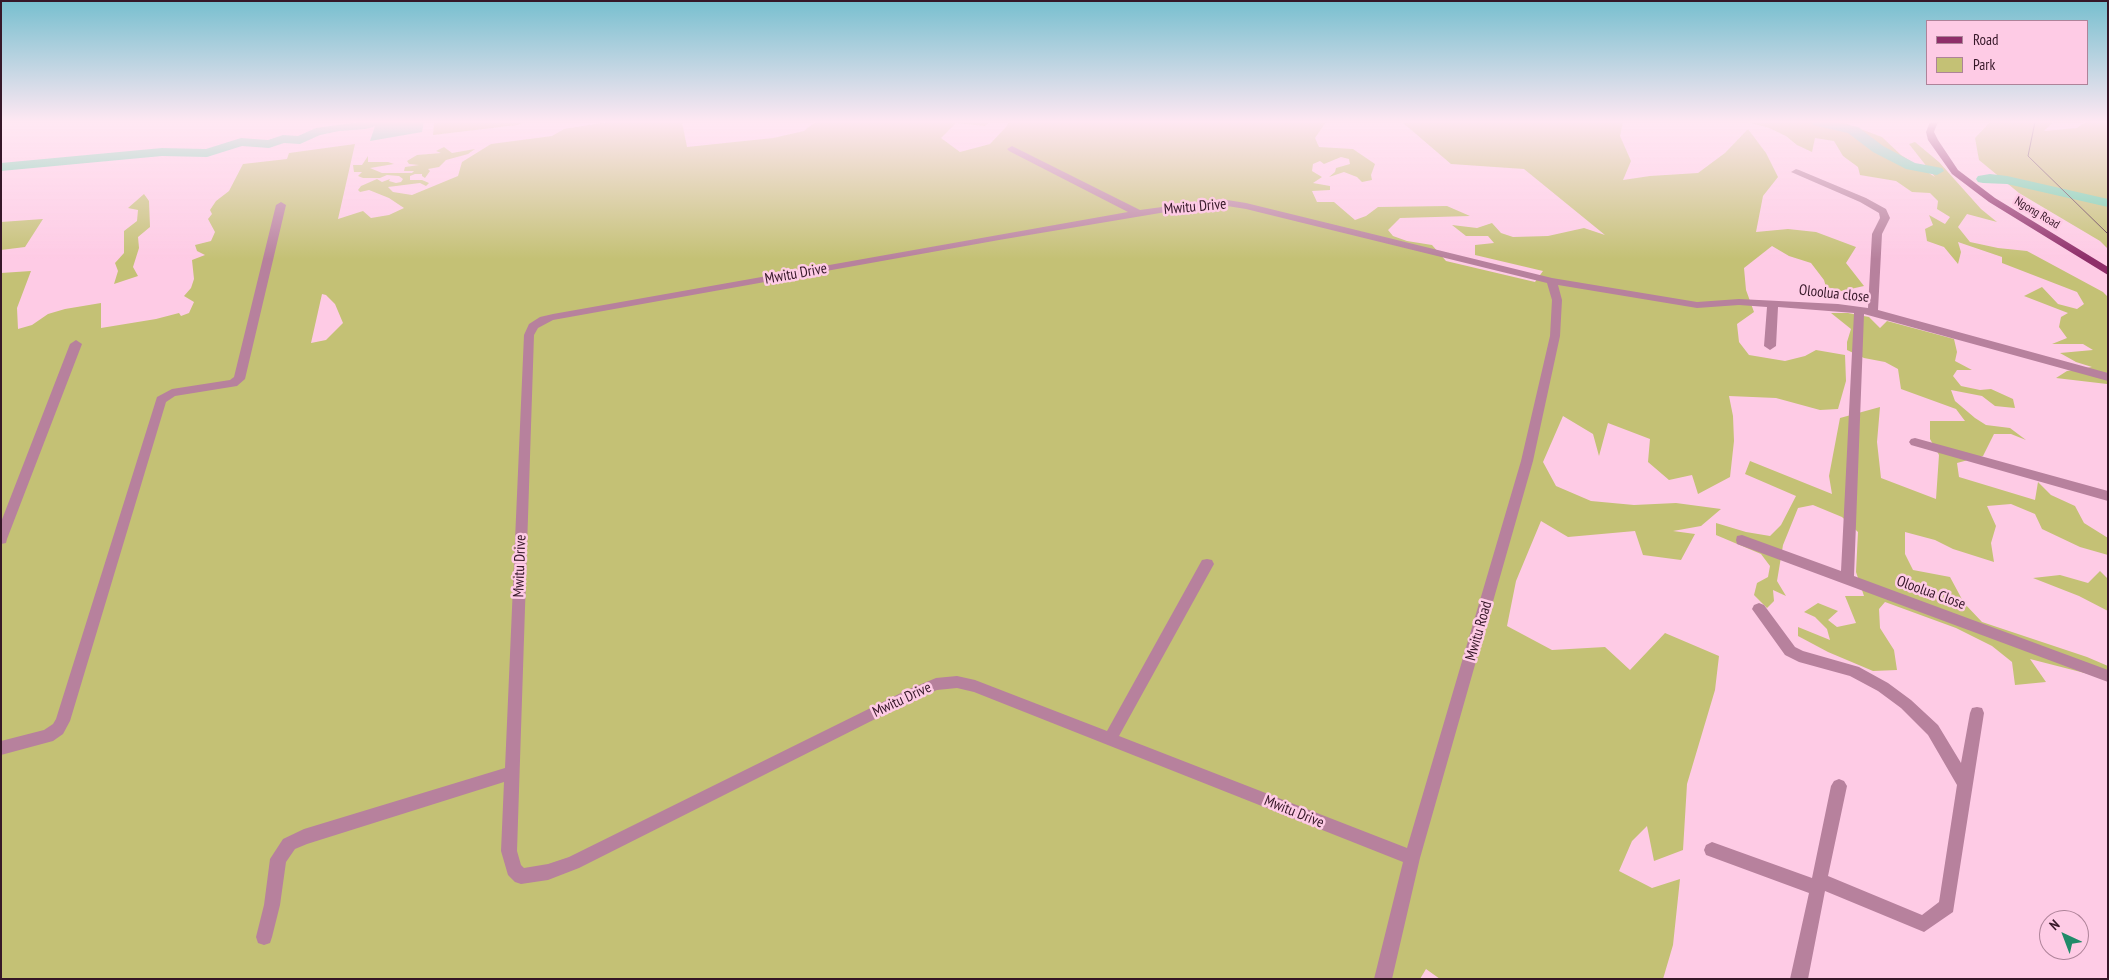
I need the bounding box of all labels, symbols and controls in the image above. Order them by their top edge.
legend [1926,20,2089,85]
text: Road [1973,30,1999,49]
text: Park [1973,55,1995,74]
street label: Ngong Road [2012,194,2062,232]
street label: Mwitu Drive [1163,195,1227,219]
street label: Mwitu Drive [764,260,828,288]
street label: Oloolua close [1798,281,1870,307]
street label: Mwitu Drive [510,534,530,598]
street label: Oloolua Close [1894,572,1968,614]
street label: Mwitu Road [1462,599,1496,663]
street label: Mwitu Drive [870,679,934,721]
street label: Mwitu Drive [1262,792,1326,832]
north arrow [2039,910,2089,960]
text: N [2046,916,2063,934]

